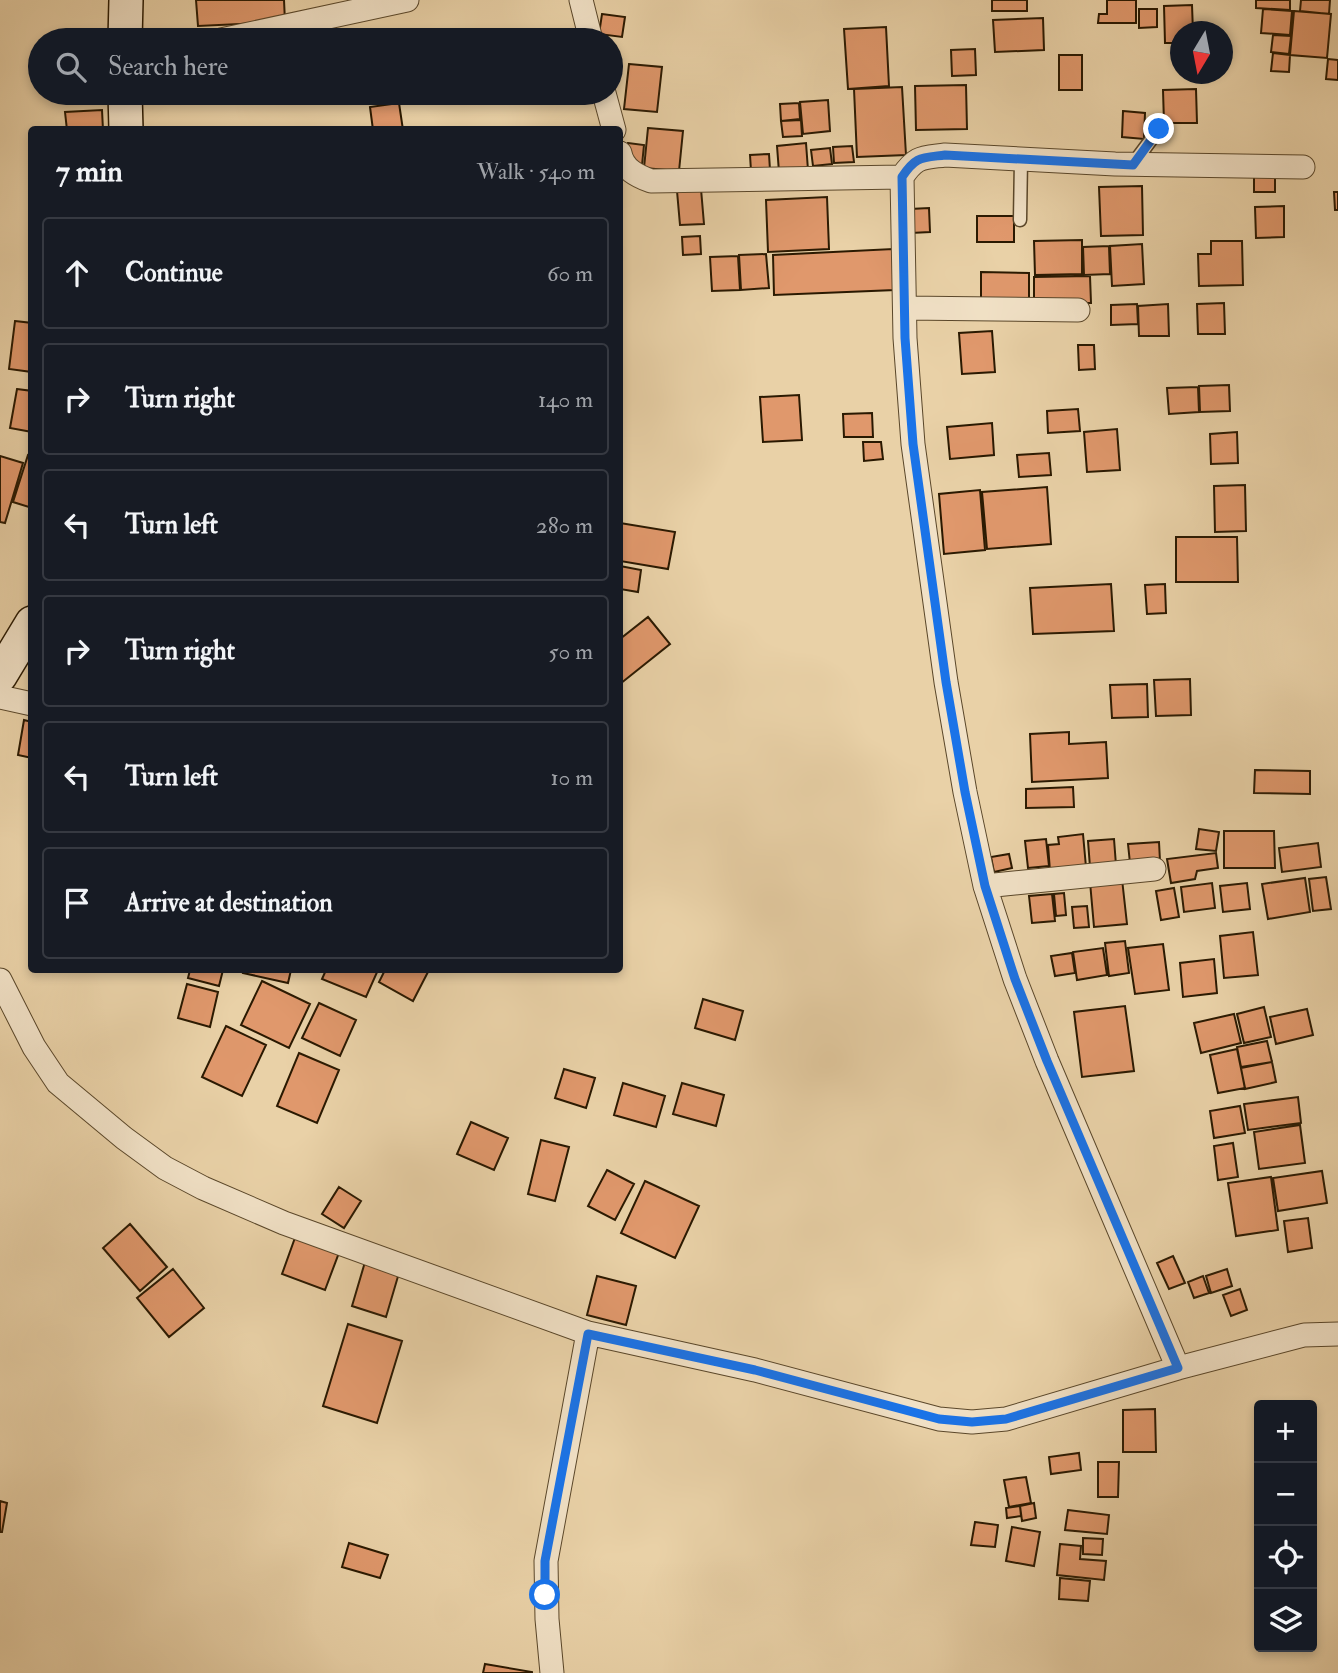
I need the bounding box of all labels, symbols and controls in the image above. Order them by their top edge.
north arrow [1170,21,1233,84]
search box [28,28,623,105]
icon: search [52,48,90,86]
text: Search here [108,51,228,83]
route end [1143,113,1174,144]
text: 7 min [56,153,123,190]
text: Walk · 540 m [477,157,595,186]
icon: ahead [58,254,96,292]
text: Continue [125,257,223,289]
text: 60 m [547,259,593,288]
icon: right [58,380,96,418]
text: Turn right [125,383,235,415]
text: 140 m [538,385,593,414]
icon: left [58,506,96,544]
text: Turn left [125,509,218,541]
text: 280 m [536,511,593,540]
icon: right [58,632,96,670]
text: Turn right [125,635,235,667]
text: 50 m [549,637,593,666]
icon: left [58,758,96,796]
text: Turn left [125,761,218,793]
text: 10 m [550,763,593,792]
icon: arrive [58,884,96,922]
text: Arrive at destination [125,887,333,919]
map controls [1254,1400,1317,1652]
button: + [1254,1400,1317,1463]
button: − [1254,1463,1317,1526]
button: locate [1254,1526,1317,1589]
route start [529,1579,560,1610]
button: layers [1254,1589,1317,1652]

